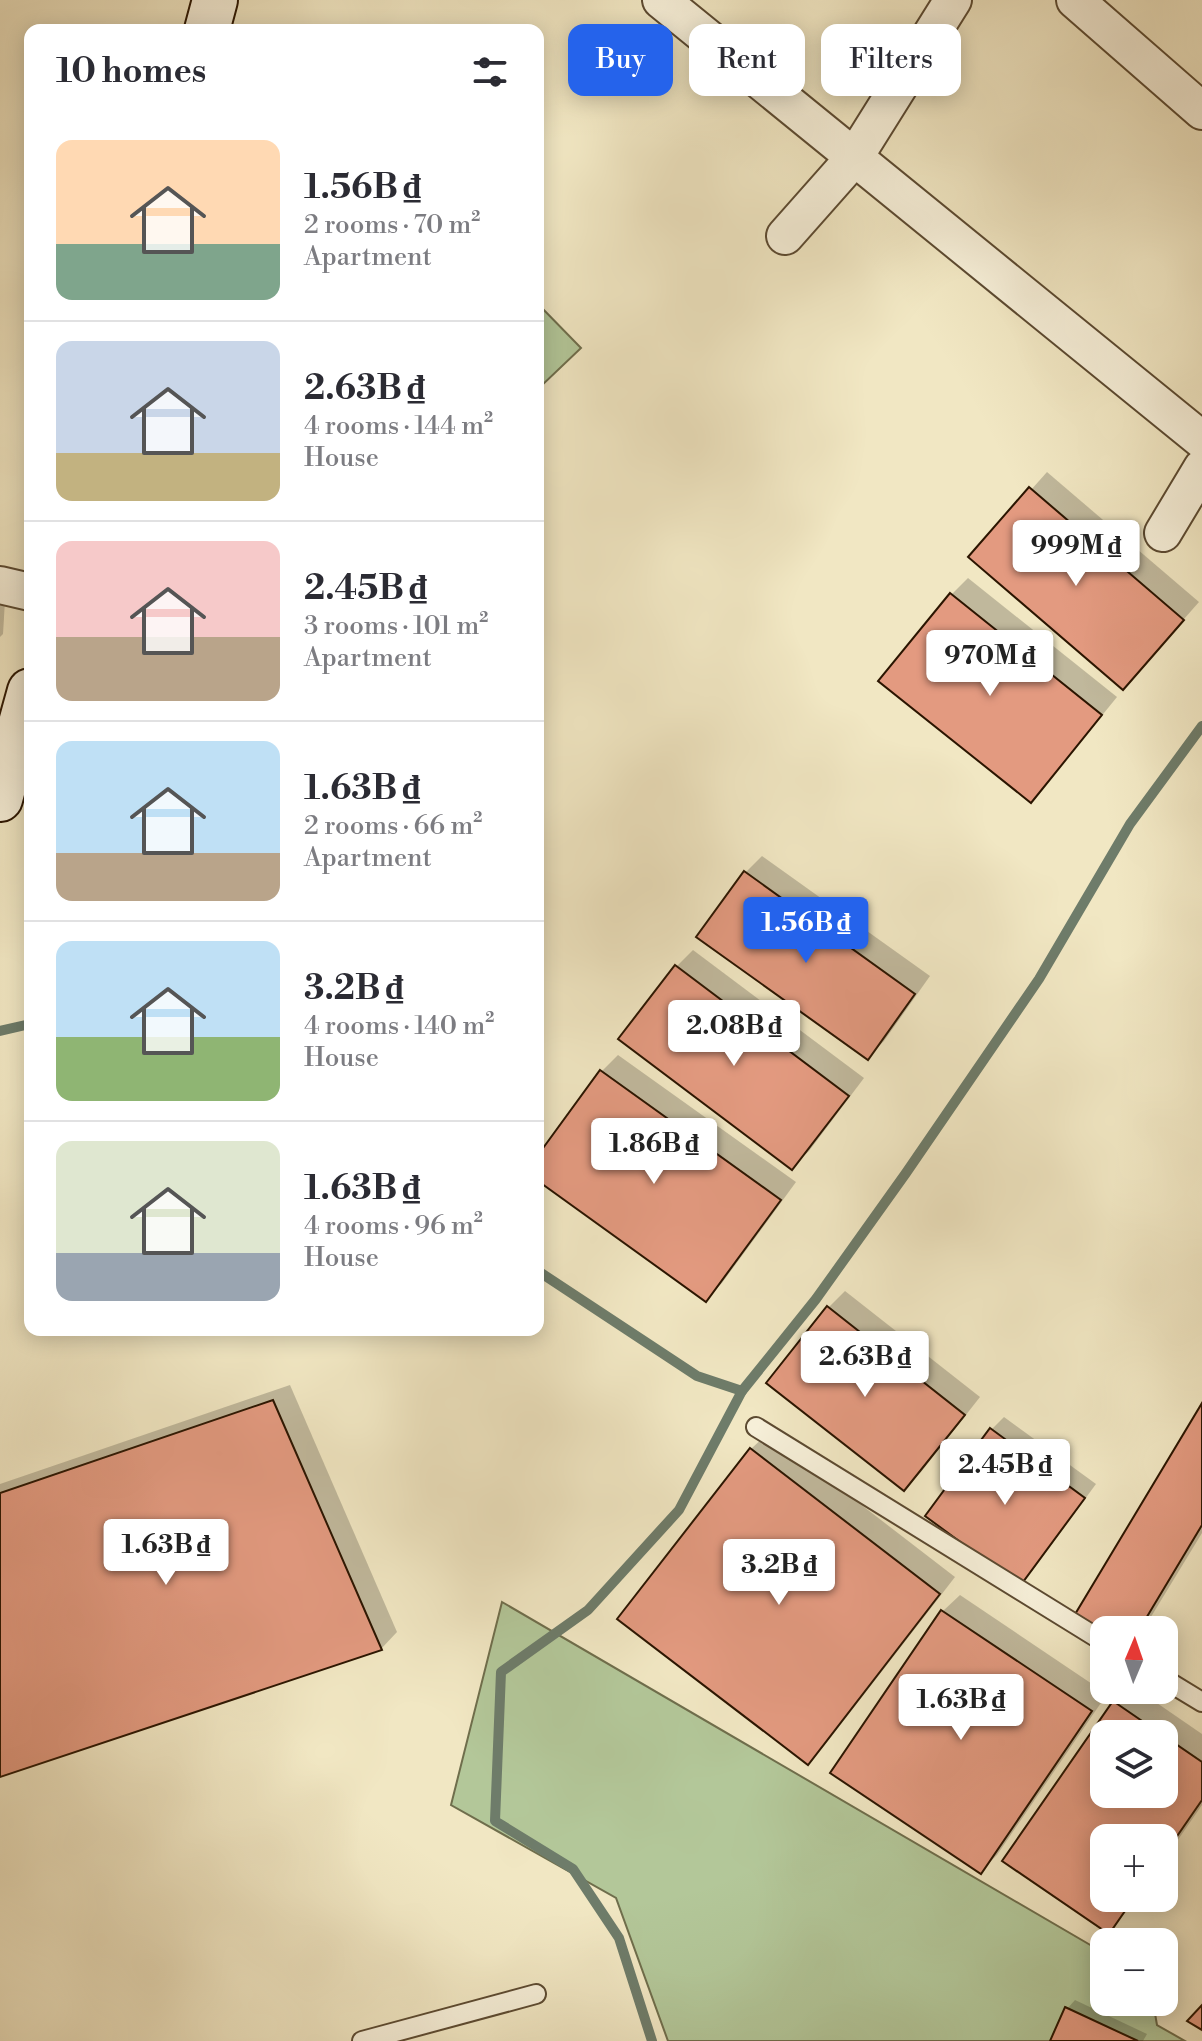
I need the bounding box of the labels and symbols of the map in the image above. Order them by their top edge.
pin: 999M ₫ [1011,520,1141,588]
pin: 970M ₫ [925,630,1055,698]
pin: 1.56B ₫ [732,897,880,965]
pin: 2.08B ₫ [660,1000,808,1068]
pin: 1.86B ₫ [580,1118,728,1186]
pin: 2.63B ₫ [791,1331,939,1399]
pin: 2.45B ₫ [931,1439,1079,1507]
pin: 1.63B ₫ [92,1519,240,1587]
pin: 3.2B ₫ [714,1539,844,1607]
north arrow [1090,1616,1178,1704]
pin: 1.63B ₫ [887,1674,1035,1742]

